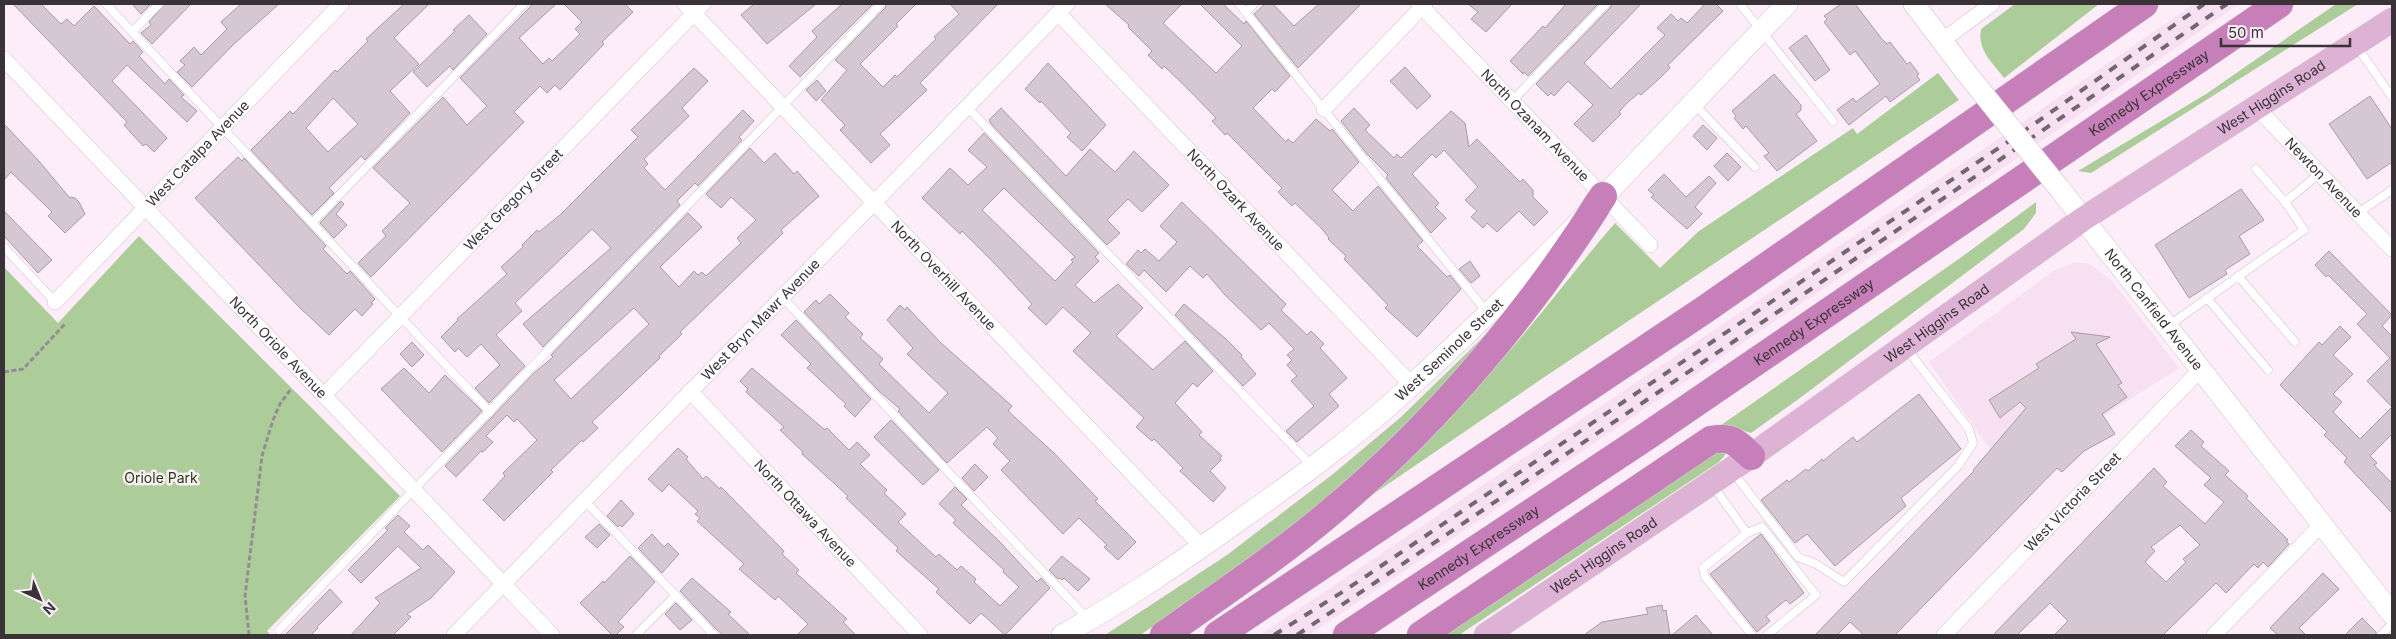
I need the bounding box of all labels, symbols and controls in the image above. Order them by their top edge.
scale bar [2221,15,2350,47]
text: 50 m [2228,23,2264,42]
street label: Kennedy Expressway [2085,45,2212,140]
street label: West Higgins Road [2214,56,2328,138]
street label: North Ozanam Avenue [1478,65,1593,185]
street label: West Catalpa Avenue [142,96,252,210]
street label: Newton Avenue [2282,134,2366,221]
street label: West Gregory Street [460,145,566,254]
street label: North Ozark Avenue [1184,145,1289,254]
street label: North Overhill Avenue [888,217,1000,334]
street label: North Canfield Avenue [2101,245,2207,373]
street label: West Bryn Mawr Avenue [698,255,823,383]
street label: Kennedy Expressway [1750,274,1877,369]
street label: West Higgins Road [1881,280,1992,366]
street label: North Oriole Avenue [226,293,331,401]
street label: West Seminole Street [1391,294,1506,404]
street label: West Victoria Street [2020,448,2124,555]
street label: North Ottawa Avenue [751,456,860,570]
park label: Oriole Park [124,469,198,486]
street label: Kennedy Expressway [1415,501,1542,594]
street label: West Higgins Road [1547,513,1660,597]
north arrow [15,574,65,624]
text: N [40,599,59,619]

